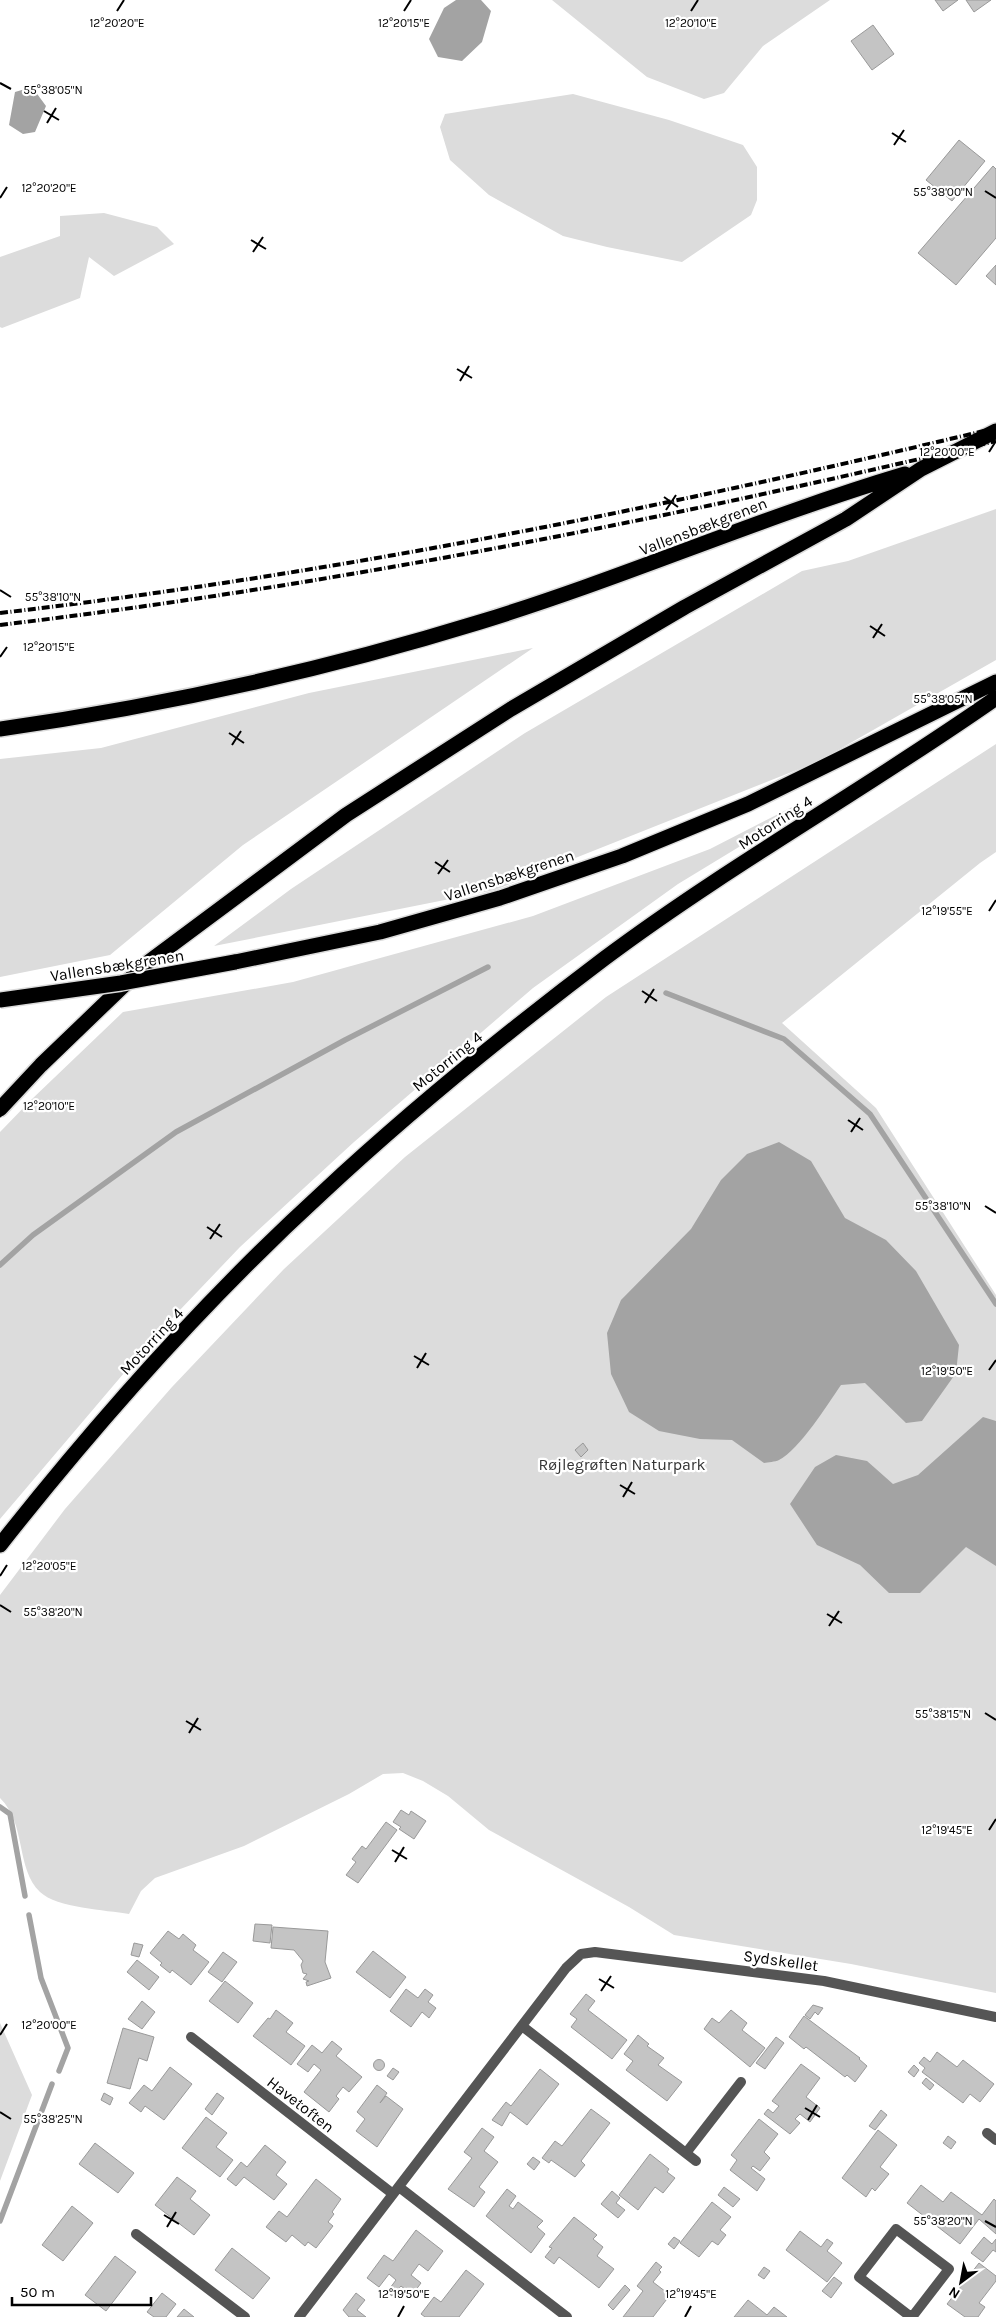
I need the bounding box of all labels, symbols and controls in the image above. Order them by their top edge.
text: 12°20'20"E [89,16,145,30]
text: 12°20'15"E [378,16,430,30]
text: 12°20'10"E [665,16,717,30]
text: 55°38'05"N [23,83,83,97]
text: 12°20'20"E [21,181,77,195]
text: 55°38'00"N [913,185,973,199]
text: 12°20'00"E [919,445,975,459]
street label: Vallensbækgrenen [637,493,770,560]
text: 55°38'10"N [25,590,81,604]
text: 12°20'15"E [23,640,75,654]
text: 55°38'05"N [913,692,973,706]
street label: Motorring 4 [735,791,816,853]
street label: Vallensbækgrenen [442,846,576,905]
text: 12°19'55"E [921,904,973,918]
street label: Vallensbækgrenen [49,946,185,985]
street label: Motorring 4 [408,1027,486,1095]
text: 12°20'10"E [23,1099,75,1113]
text: 55°38'10"N [915,1199,971,1213]
street label: Motorring 4 [115,1304,187,1379]
text: 12°19'50"E [921,1364,973,1378]
park label: Røjlegrøften Naturpark [538,1455,706,1474]
text: 12°20'05"E [21,1559,77,1573]
text: 55°38'20"N [23,1605,83,1619]
text: 55°38'15"N [915,1707,971,1721]
text: 12°19'45"E [921,1823,973,1837]
street label: Sydskellet [742,1946,820,1975]
text: 12°20'00"E [21,2018,77,2032]
street label: Havetoften [263,2072,338,2136]
text: 55°38'25"N [23,2112,83,2126]
text: 55°38'20"N [913,2214,973,2228]
north arrow [936,2257,986,2307]
scale bar [12,2274,151,2306]
text: 50 m [20,2283,55,2301]
text: N [946,2283,963,2302]
text: 12°19'50"E [378,2287,430,2301]
text: 12°19'45"E [665,2287,717,2301]

